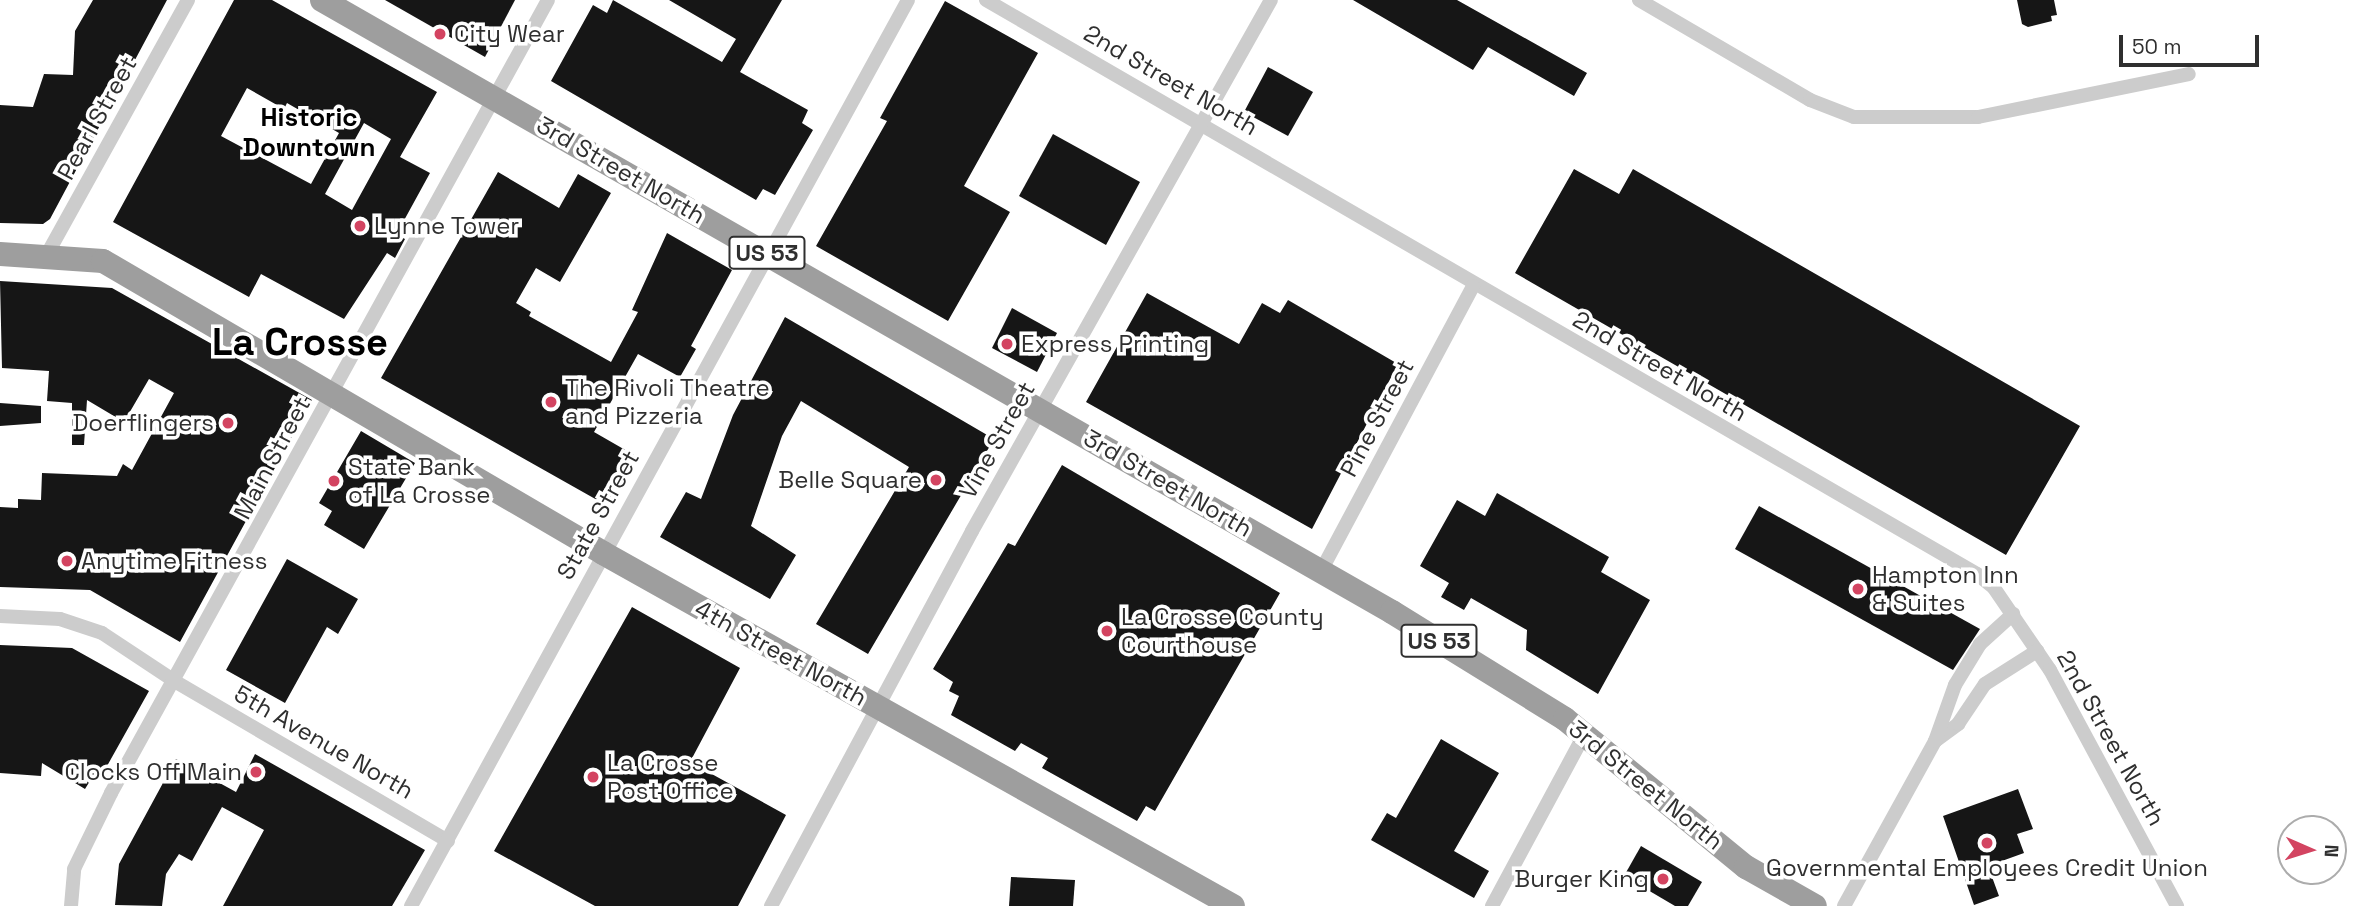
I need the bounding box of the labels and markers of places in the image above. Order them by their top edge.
place label: City Wear [454,20,565,48]
marker: City Wear [432,26,448,42]
place label: Lynne Tower [374,212,520,240]
marker: Lynne Tower [352,218,368,234]
place label: Express Printing [1021,330,1209,358]
marker: Express Printing [999,336,1015,352]
place label: The Rivoli Theatre and Pizzeria [565,374,770,430]
marker: The Rivoli Theatre and Pizzeria [543,394,559,410]
place label: Doerflingers [72,409,214,437]
marker: Doerflingers [220,415,236,431]
place label: State Bank of La Crosse [348,453,491,509]
place label: Belle Square [778,466,922,494]
marker: Belle Square [928,472,944,488]
marker: State Bank of La Crosse [326,473,342,489]
place label: Anytime Fitness [81,547,267,575]
marker: Anytime Fitness [59,553,75,569]
place label: Hampton Inn & Suites [1872,561,2019,617]
marker: Hampton Inn & Suites [1850,581,1866,597]
place label: La Crosse County Courthouse [1121,603,1324,659]
marker: La Crosse County Courthouse [1099,623,1115,639]
place label: La Crosse Post Office [607,749,734,805]
place label: Clocks Off Main [64,758,242,786]
marker: Clocks Off Main [248,764,264,780]
marker: La Crosse Post Office [585,769,601,785]
marker: Governmental Employees Credit Union [1979,835,1995,851]
place label: Governmental Employees Credit Union [1766,854,2208,882]
place label: Burger King [1514,865,1649,893]
marker: Burger King [1655,871,1671,887]

